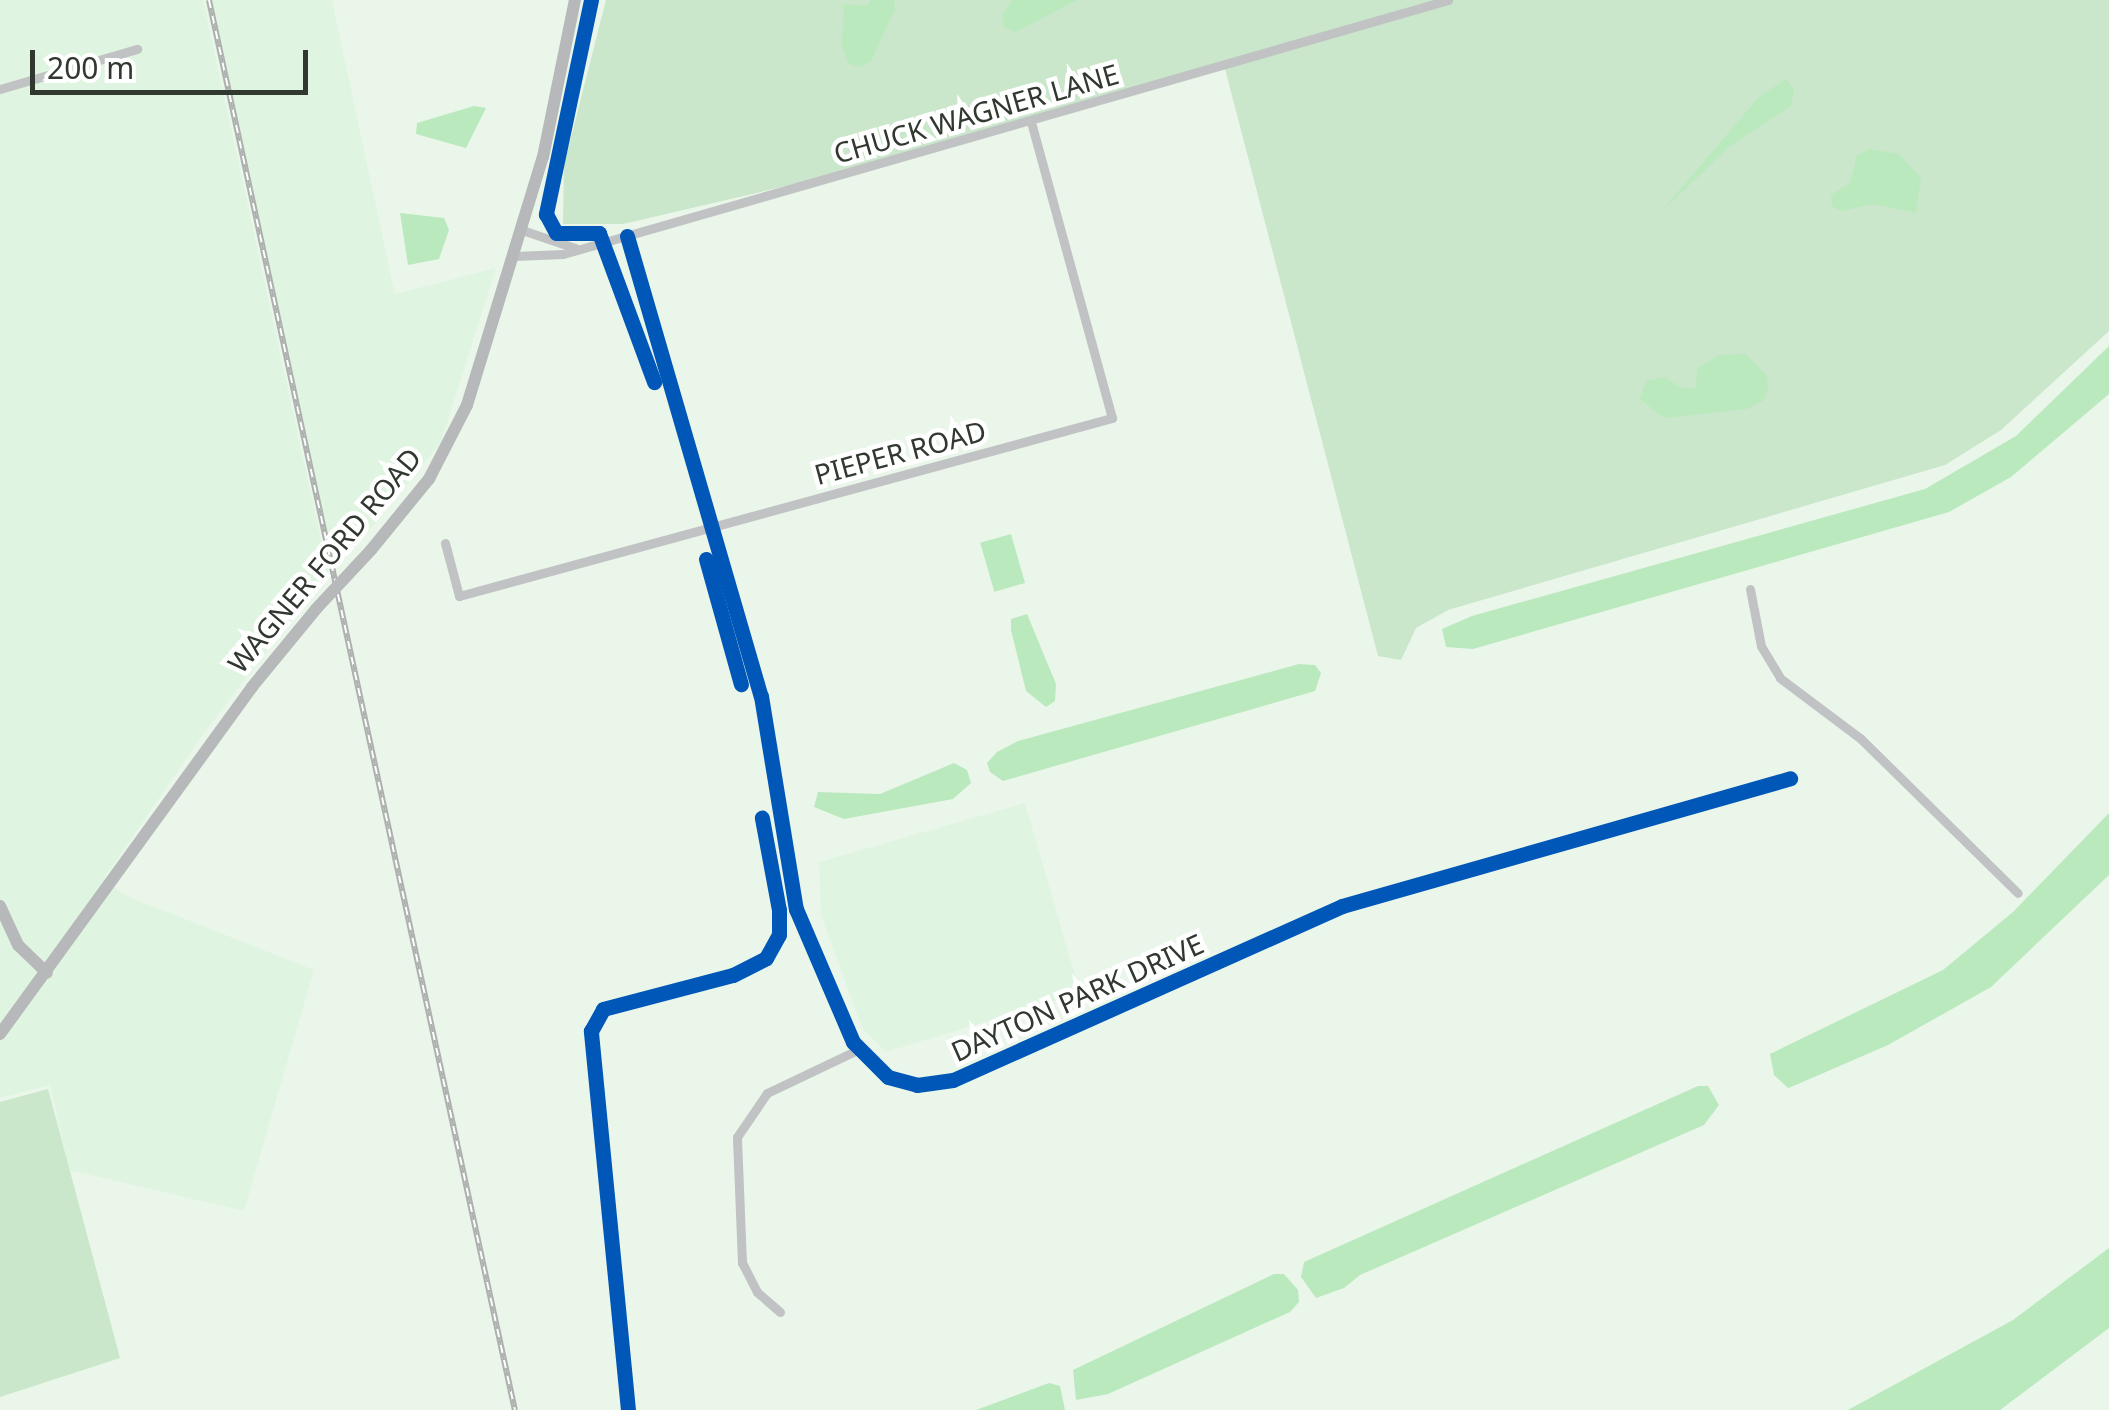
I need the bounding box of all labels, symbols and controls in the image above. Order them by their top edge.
scale bar [35,30,312,92]
text: 200 m [47,47,134,88]
street label: CHUCK WAGNER LANE [830,56,1122,170]
street label: PIEPER ROAD [811,413,989,491]
street label: WAGNER FORD ROAD [220,441,428,679]
street label: DAYTON PARK DRIVE [946,926,1208,1068]

